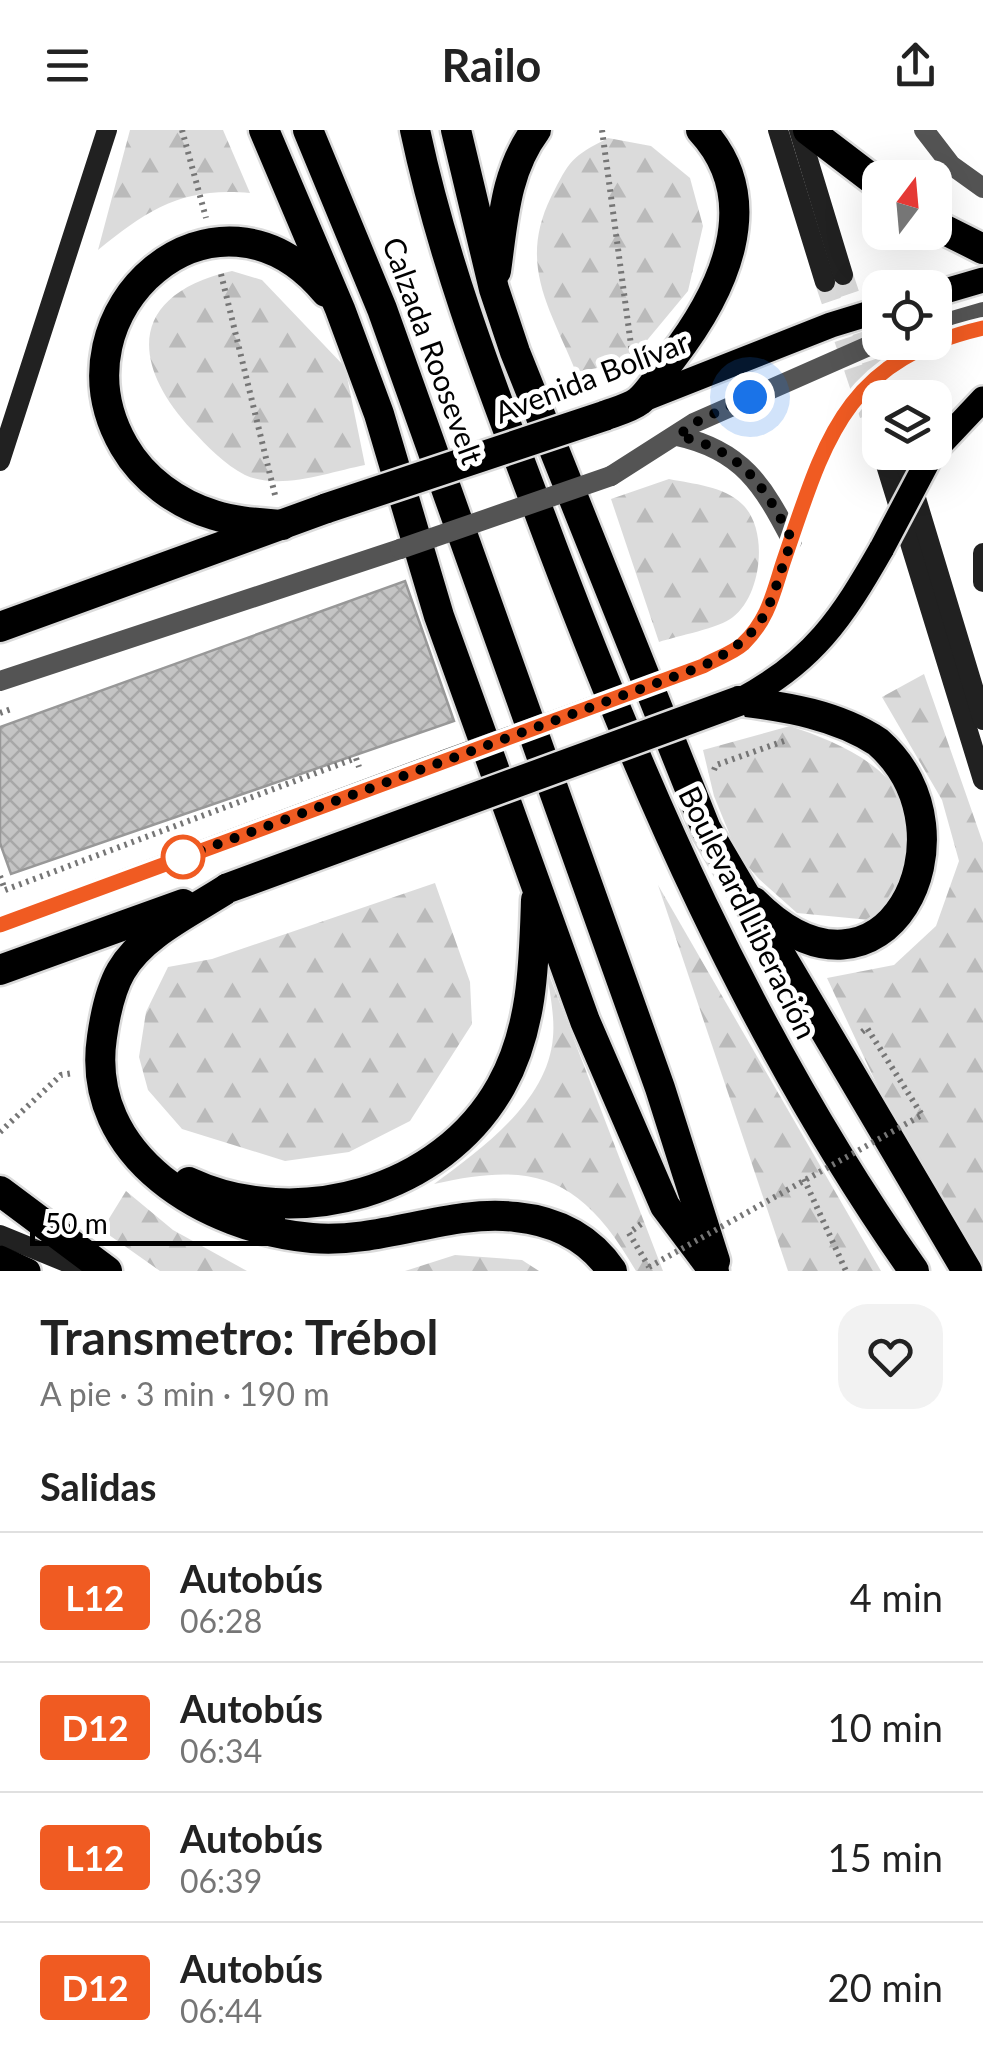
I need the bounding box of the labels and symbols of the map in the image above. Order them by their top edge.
north arrow [862,160,952,250]
street label: Calzada Roosevelt [376,232,492,469]
street label: Avenida Bolívar [489,323,693,430]
your location [725,372,775,422]
street label: Boulevard Liberación [672,780,826,1044]
unlabelled marker [162,836,204,878]
scale bar [30,1201,285,1246]

